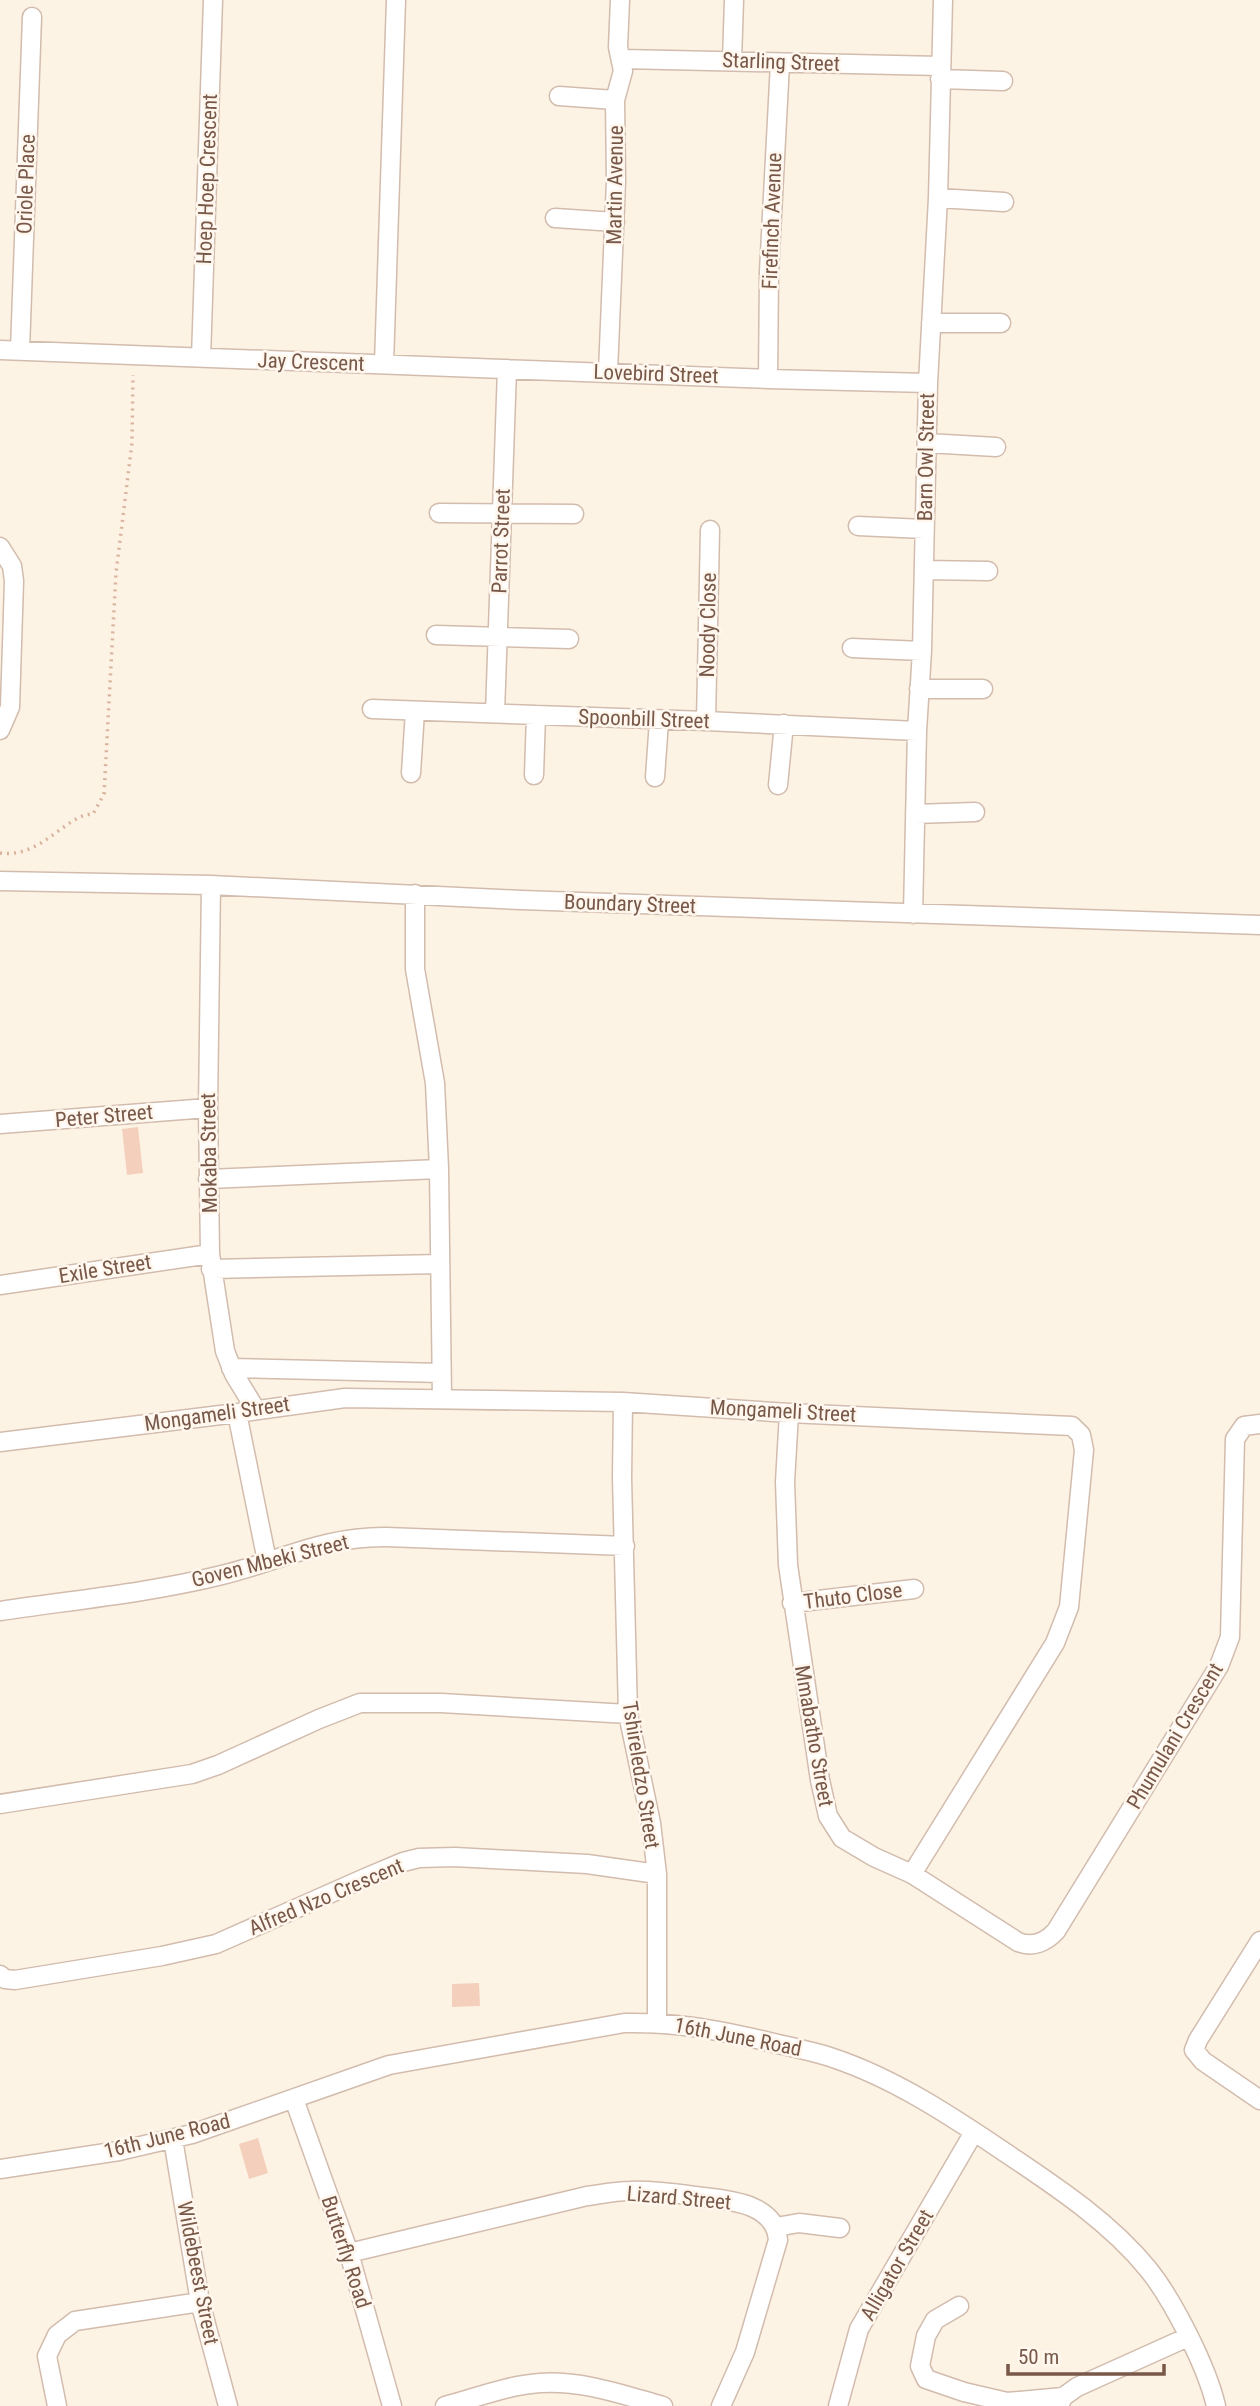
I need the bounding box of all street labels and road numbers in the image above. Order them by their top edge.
street label: Starling Street [722,48,840,76]
street label: Hoep Hoep Crescent [192,93,222,265]
street label: Martin Avenue [602,125,628,245]
street label: Oriole Place [12,133,40,234]
street label: Firefinch Avenue [758,152,786,290]
street label: Jay Crescent [257,348,365,376]
street label: Lovebird Street [593,360,719,388]
street label: Barn Owl Street [913,393,939,521]
street label: Parrot Street [487,488,515,594]
street label: Noody Close [695,572,721,678]
street label: Spoonbill Street [578,705,710,733]
street label: Boundary Street [564,890,696,918]
street label: Mokaba Street [196,1093,222,1213]
street label: Peter Street [54,1100,154,1132]
street label: Exile Street [57,1250,153,1288]
street label: Mongameli Street [143,1392,291,1436]
street label: Mongameli Street [709,1395,857,1427]
street label: Goven Mbeki Street [189,1530,351,1592]
street label: Thuto Close [802,1578,904,1614]
street label: Phumulani Crescent [1122,1659,1228,1813]
street label: Mmabatho Street [790,1663,838,1809]
street label: Tshireledzo Street [617,1700,665,1850]
street label: Alfred Nzo Crescent [245,1854,407,1940]
street label: 16th June Road [672,2013,804,2061]
street label: 16th June Road [101,2109,233,2163]
street label: Lizard Street [626,2181,732,2215]
street label: Butterfly Road [317,2193,375,2311]
street label: Wildebeest Street [172,2199,224,2347]
street label: Alligator Street [856,2205,938,2325]

